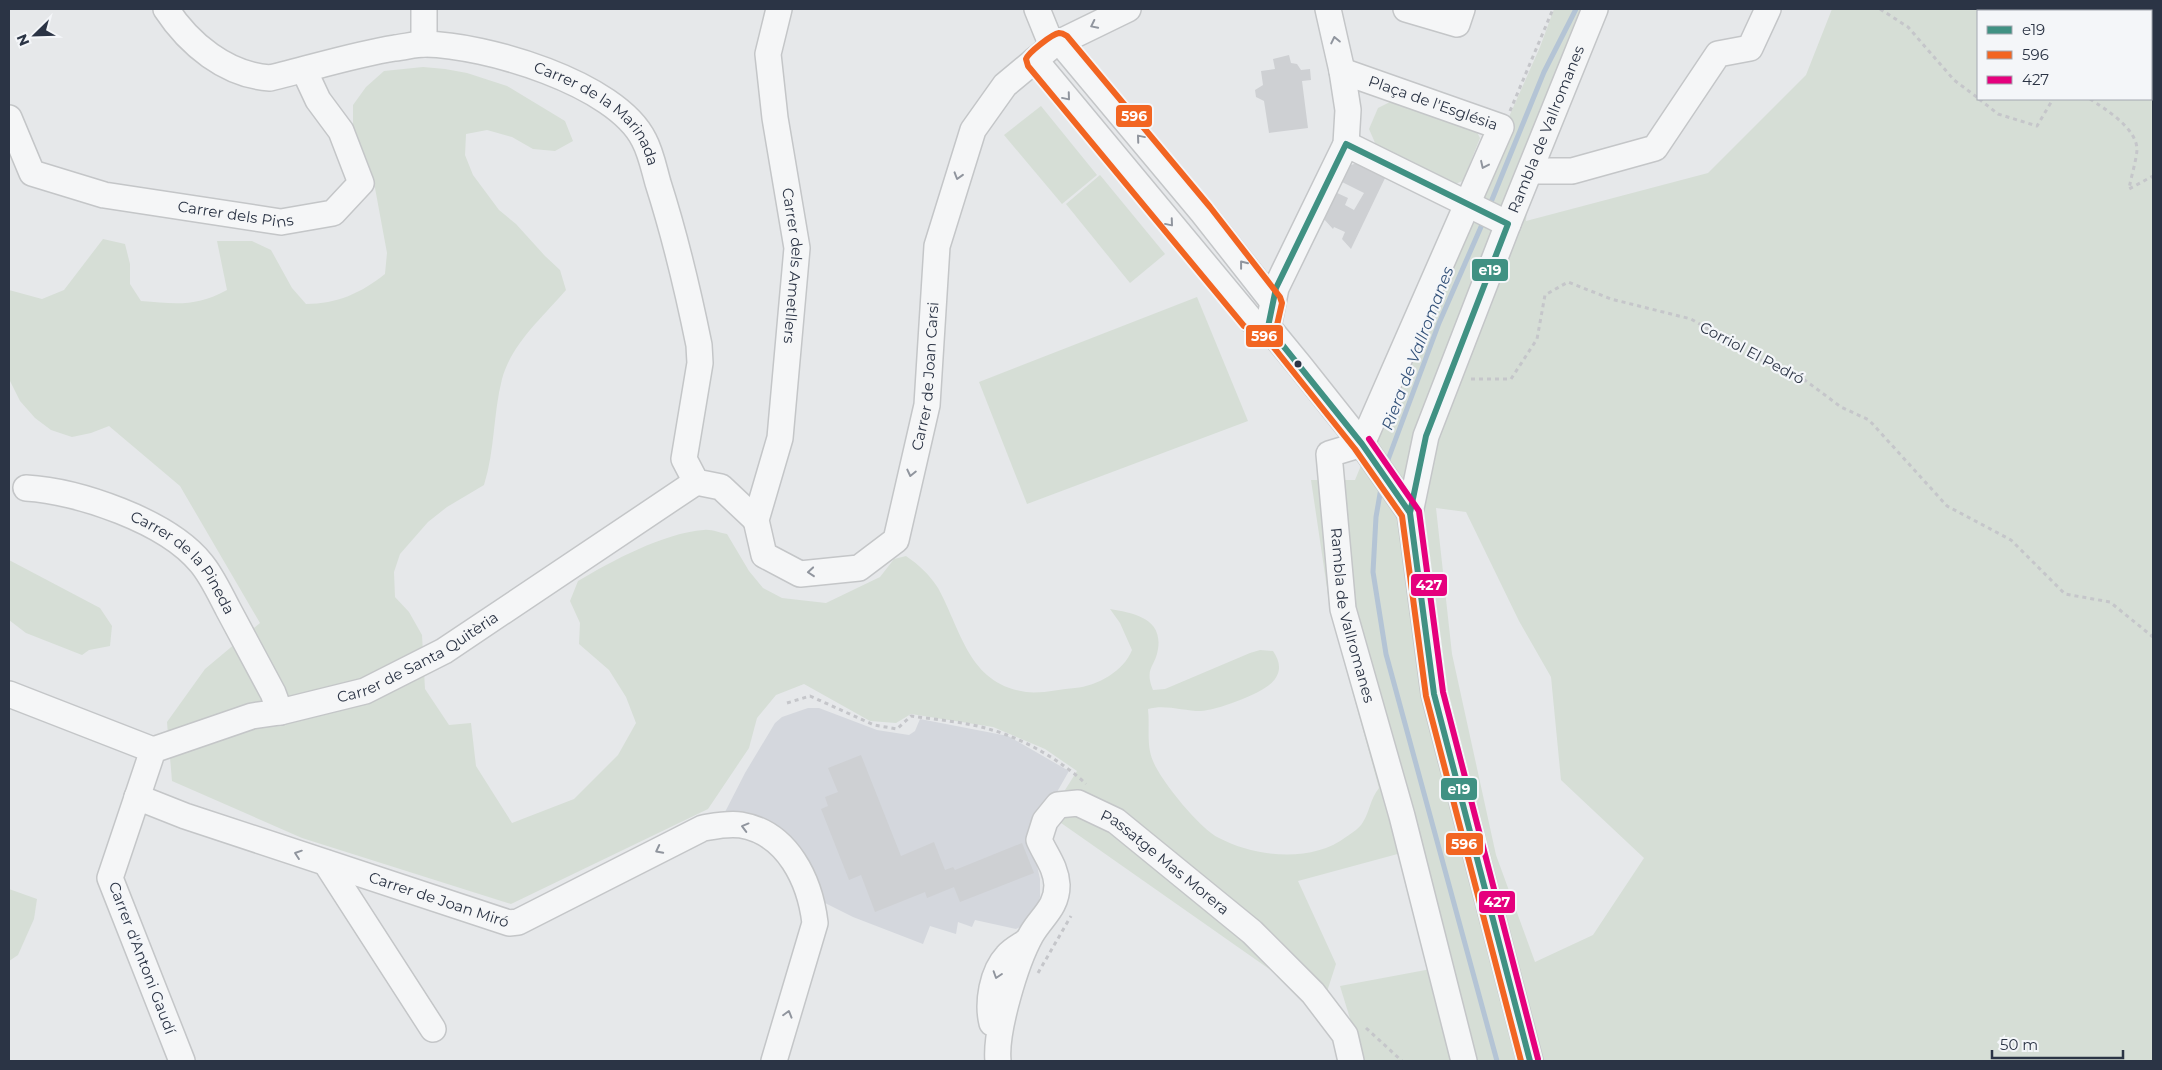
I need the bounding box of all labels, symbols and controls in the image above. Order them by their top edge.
north arrow [10,10,60,60]
legend [1977,10,2152,100]
one-way arrow [1091,19,1100,29]
text: e19 [2022,20,2045,39]
text: N [13,31,34,49]
one-way arrow [1330,36,1341,44]
street label: Rambla de Vallromanes [1503,43,1588,216]
text: 596 [2022,45,2049,64]
street label: Carrer de la Marinada [532,57,663,168]
text: 427 [2022,70,2049,89]
street label: Plaça de l'Església [1366,71,1501,134]
one-way arrow [1061,92,1070,101]
line badge: 596 [1115,104,1153,128]
text: 596 [1121,107,1147,125]
one-way arrow [1138,135,1146,144]
one-way arrow [1479,160,1490,169]
one-way arrow [954,172,964,180]
street label: Carrer dels Ametllers [778,186,807,344]
street label: Carrer dels Pins [176,196,295,232]
one-way arrow [1164,217,1173,226]
line badge: e19 [1471,258,1509,282]
one-way arrow [1240,261,1248,270]
text: e19 [1479,261,1502,279]
water label: Riera de Vallromanes [1377,264,1458,433]
street label: Carrer de Joan Carsi [907,301,942,452]
street label: Corriol El Pedró [1697,317,1808,388]
line badge: 596 [1245,324,1284,348]
text: 596 [1251,327,1277,345]
unlabelled marker [1293,359,1303,369]
one-way arrow [906,469,917,478]
street label: Carrer de la Pineda [128,506,239,617]
street label: Rambla de Vallromanes [1327,527,1379,705]
one-way arrow [807,567,815,578]
line badge: 427 [1410,573,1448,597]
text: 427 [1416,576,1443,594]
street label: Carrer de Santa Quitèria [335,607,502,707]
line badge: e19 [1440,777,1478,801]
text: e19 [1448,780,1471,798]
street label: Passatge Mas Morera [1098,805,1233,919]
one-way arrow [741,822,750,833]
line badge: 596 [1445,832,1484,856]
text: 596 [1451,835,1477,853]
one-way arrow [655,844,664,854]
one-way arrow [294,849,302,859]
street label: Carrer de Joan Miró [366,867,512,931]
street label: Carrer d'Antoni Gaudí [105,879,181,1038]
line badge: 427 [1478,890,1516,914]
text: 427 [1484,893,1511,911]
one-way arrow [993,970,1003,978]
one-way arrow [782,1011,792,1019]
scale bar [1992,1028,2123,1060]
text: 50 m [2000,1035,2038,1054]

